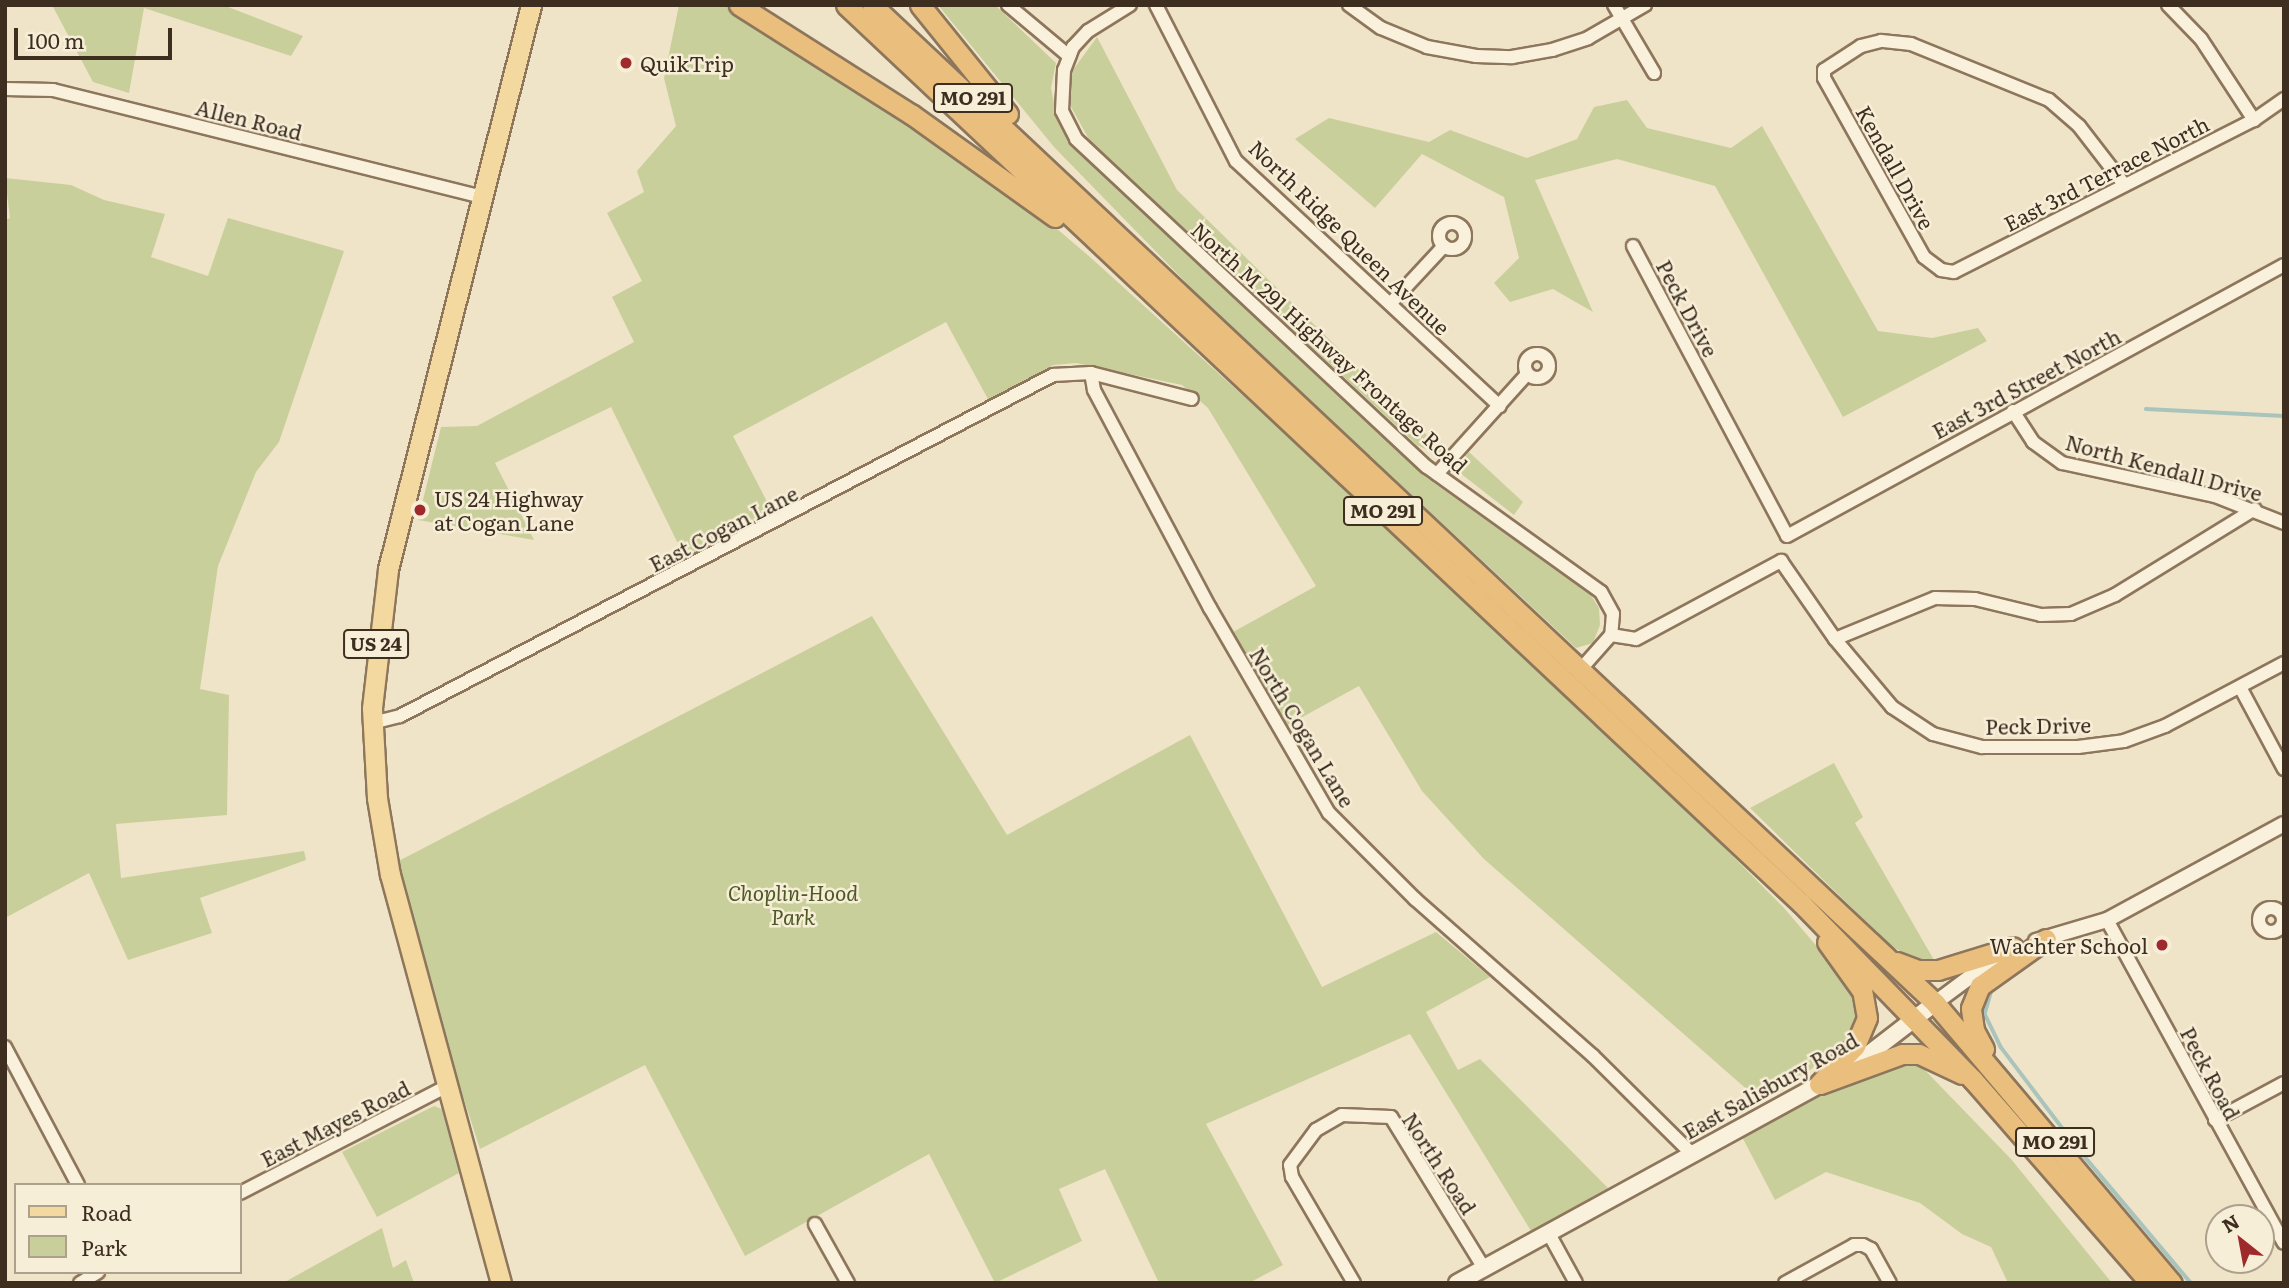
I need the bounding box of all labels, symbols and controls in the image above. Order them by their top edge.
scale bar [18,14,175,58]
text: 100 m [27,24,84,55]
place label: QuikTrip [640,50,734,76]
marker: QuikTrip [618,55,634,71]
road number: MO 291 [933,82,1013,114]
street label: Allen Road [193,94,305,144]
street label: Kendall Drive [1852,101,1940,233]
street label: East 3rd Terrace North [1999,110,2213,236]
street label: North Ridge Queen Avenue [1244,134,1456,340]
street label: North M 291 Highway Frontage Road [1187,216,1473,478]
street label: Peck Drive [1652,255,1724,361]
street label: East 3rd Street North [1927,323,2125,443]
street label: North Kendall Drive [2063,429,2265,505]
street label: East Cogan Lane [645,480,801,576]
place label: US 24 Highway at Cogan Lane [434,485,583,535]
road number: MO 291 [1343,496,1423,526]
marker: US 24 Highway at Cogan Lane [412,502,428,518]
road number: US 24 [343,628,409,660]
street label: North Cogan Lane [1245,643,1361,811]
street label: Peck Drive [1985,711,2091,739]
park label: Choplin-Hood Park [728,879,858,929]
place label: Wachter School [1989,932,2148,958]
marker: Wachter School [2154,937,2170,953]
street label: Peck Road [2176,1022,2246,1124]
street label: East Salisbury Road [1678,1026,1862,1144]
street label: East Mayes Road [256,1075,414,1171]
street label: North Road [1398,1107,1482,1219]
road number: MO 291 [2015,1126,2095,1158]
legend [14,1183,242,1274]
text: Road [81,1196,132,1227]
north arrow [2205,1204,2275,1274]
text: N [2216,1207,2244,1239]
text: Park [81,1231,127,1262]

